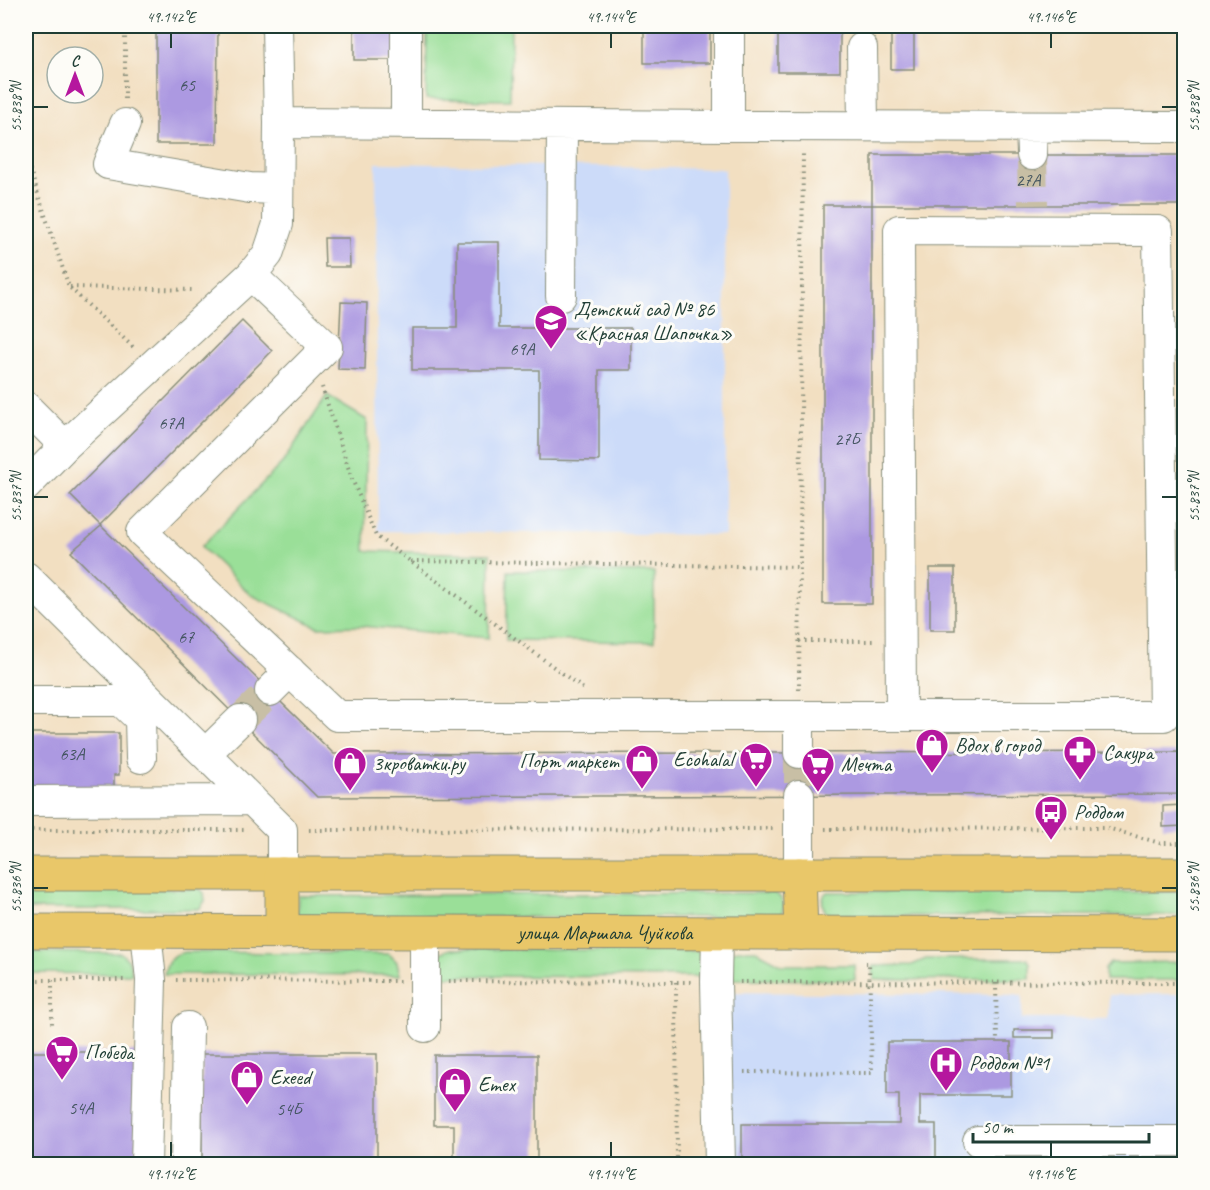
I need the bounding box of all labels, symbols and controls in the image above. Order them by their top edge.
text: 49.142°E [147,8,198,27]
text: 49.144°E [587,8,638,27]
text: 49.146°E [1027,8,1078,27]
north arrow [45,45,105,105]
text: С [71,51,81,71]
house number: 65 [179,74,196,96]
text: 55.838°N [7,79,26,132]
text: 55.838°N [1185,79,1204,132]
house number: 27А [1015,169,1042,191]
place label: Детский сад № 86 «Красная Шапочка» [574,296,733,346]
school or university icon: Детский сад № 86 «Красная Шапочка» [533,303,569,350]
house number: 69А [509,338,536,360]
house number: 67А [158,412,185,434]
house number: 27Б [834,428,863,450]
text: 55.837°N [7,469,26,522]
text: 55.837°N [1185,469,1204,522]
house number: 67 [178,626,195,648]
shop icon: Вдох в город [914,727,950,774]
place label: Вдох в город [955,732,1042,758]
pharmacy icon: Сакура [1062,734,1098,781]
place label: Сакура [1103,739,1156,765]
supermarket icon: Ecohalal [738,741,774,788]
house number: 63А [59,743,86,765]
shop icon: Порт маркет [624,743,660,790]
shop icon: 3кроватки.ру [332,745,368,792]
place label: Ecohalal [673,746,736,772]
supermarket icon: Мечта [800,746,836,793]
place label: Порт маркет [519,748,620,774]
place label: 3кроватки.ру [373,750,467,776]
place label: Мечта [841,751,893,777]
bus stop icon: Роддом [1033,794,1069,841]
place label: Роддом [1074,799,1125,825]
text: 55.836°N [7,860,26,913]
text: 55.836°N [1185,860,1204,913]
street label: улица Маршала Чуйкова [516,919,694,946]
supermarket icon: Победа [44,1034,80,1081]
place label: Победа [85,1039,136,1065]
hospital icon: Роддом №1 [928,1045,964,1092]
place label: Роддом №1 [969,1050,1051,1076]
shop icon: Exeed [229,1059,265,1106]
place label: Exeed [270,1064,314,1090]
shop icon: Emex [437,1066,473,1113]
place label: Emex [478,1071,517,1097]
house number: 54А [68,1097,95,1119]
house number: 54Б [276,1098,305,1120]
scale bar [973,1106,1148,1144]
text: 50 m [982,1116,1015,1138]
text: 49.142°E [147,1165,198,1184]
text: 49.144°E [587,1165,638,1184]
text: 49.146°E [1027,1165,1078,1184]

